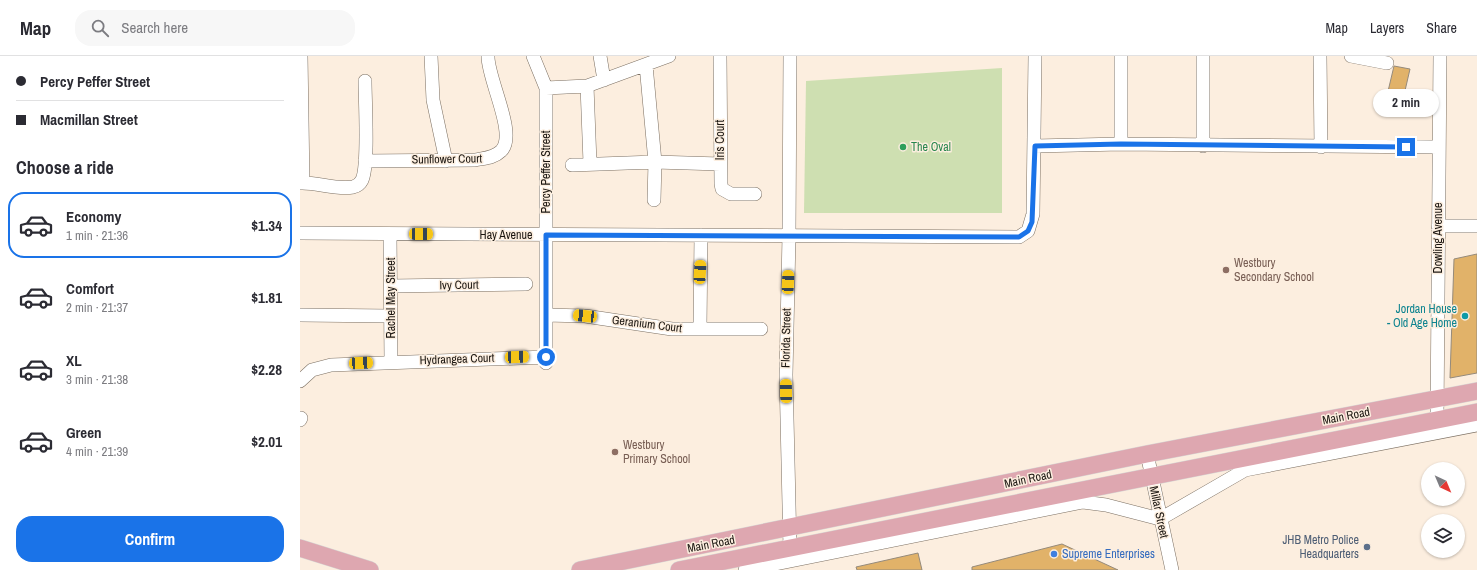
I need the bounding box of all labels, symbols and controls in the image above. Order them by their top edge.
search box [75,10,355,46]
text: Map [20,15,51,41]
icon: search [89,17,111,39]
text: Search here [121,17,188,38]
text: Map [1326,19,1348,37]
text: Layers [1370,19,1404,37]
text: Share [1426,19,1457,37]
text: Percy Peffer Street [40,71,150,92]
callout: 2 min [1373,89,1439,117]
text: 2 min [1392,94,1420,111]
text: Macmillan Street [40,109,138,130]
street label: Iris Court [712,120,728,160]
street label: Percy Peffer Street [538,130,554,213]
route end [1397,138,1415,156]
place label: The Oval [911,139,951,155]
marker: The Oval [898,142,908,152]
street label: Sunflower Court [412,150,483,168]
text: Choose a ride [16,155,114,180]
street label: Dowling Avenue [1430,203,1446,273]
text: Economy [66,206,121,227]
icon: car [18,207,54,243]
text: $1.34 [251,215,282,236]
text: 1 min · 21:36 [66,227,128,244]
street label: Hay Avenue [480,227,532,243]
car [409,228,433,240]
place label: Westbury Secondary School [1234,255,1314,285]
street label: Rachel May Street [383,257,399,338]
car [693,260,707,284]
marker: Westbury Secondary School [1221,265,1231,275]
car [782,270,794,294]
street label: Ivy Court [439,277,479,293]
text: Comfort [66,278,114,299]
icon: car [18,279,54,315]
text: $1.81 [251,287,282,308]
text: 2 min · 21:37 [66,299,128,316]
place label: Jordan House - Old Age Home [1387,301,1457,331]
street label: Florida Street [777,308,795,368]
car [572,309,598,323]
marker: Jordan House - Old Age Home [1460,311,1470,321]
street label: Geranium Court [611,312,683,336]
route start [537,348,555,366]
text: XL [66,350,82,371]
street label: Hydrangea Court [419,350,495,368]
icon: car [18,351,54,387]
car [505,351,529,363]
car [349,356,373,370]
text: $2.28 [251,359,282,380]
text: 3 min · 21:38 [66,371,128,388]
car [780,379,792,403]
street label: Main Road [1321,404,1371,428]
text: Green [66,422,102,443]
icon: car [18,423,54,459]
text: $2.01 [251,431,282,452]
place label: Westbury Primary School [623,437,690,467]
text: 4 min · 21:39 [66,443,128,460]
marker: Westbury Primary School [610,447,620,457]
north arrow [1421,462,1465,506]
map controls [1421,462,1465,558]
street label: Main Road [1003,466,1053,492]
street label: Millar Street [1146,484,1172,540]
button: layers [1421,514,1465,558]
button: Confirm [16,516,284,562]
street label: Main Road [686,532,736,556]
place label: JHB Metro Police Headquarters [1282,532,1359,562]
marker: JHB Metro Police Headquarters [1362,542,1372,552]
place label: Supreme Enterprises [1062,546,1155,562]
marker: Supreme Enterprises [1049,549,1059,559]

